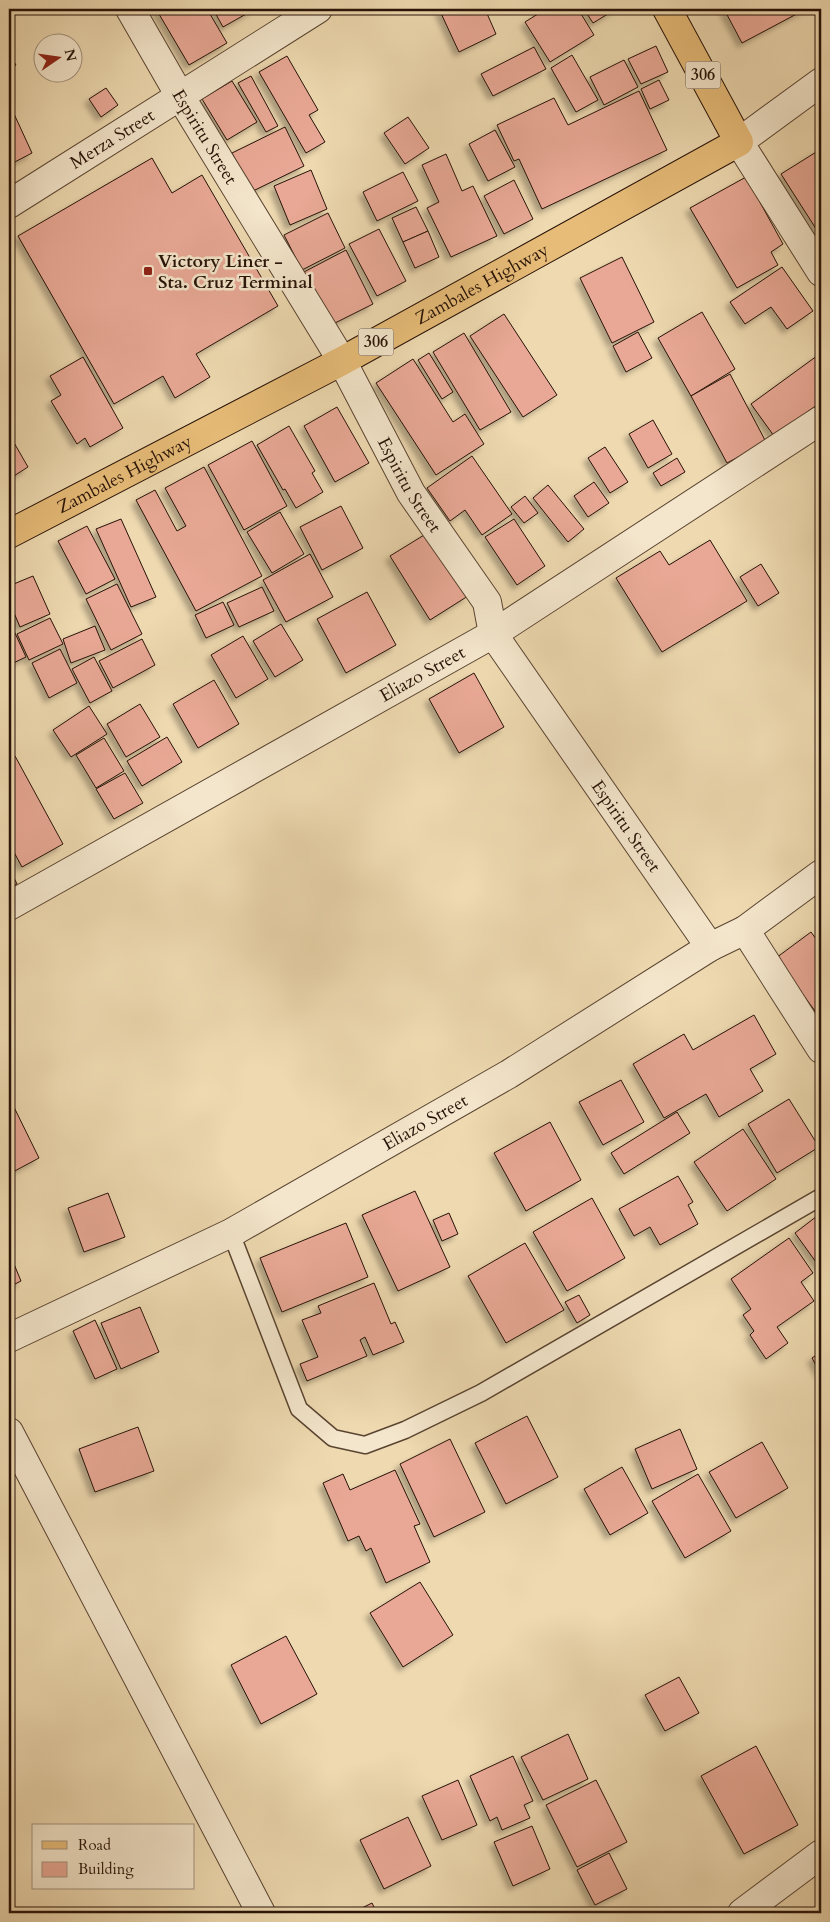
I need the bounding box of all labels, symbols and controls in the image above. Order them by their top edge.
north arrow [32,32,82,82]
text: N [60,47,81,63]
road number: 306 [686,62,720,88]
street label: Espiritu Street [166,85,244,189]
street label: Merza Street [65,103,160,175]
street label: Zambales Highway [411,237,553,331]
place label: Victory Liner - Sta. Cruz Terminal [158,249,313,295]
marker: Victory Liner - Sta. Cruz Terminal [142,265,154,277]
road number: 306 [358,328,394,356]
street label: Zambales Highway [53,428,197,519]
street label: Espiritu Street [371,433,448,538]
street label: Eliazo Street [375,640,470,708]
street label: Espiritu Street [585,775,667,877]
street label: Eliazo Street [378,1088,472,1156]
legend [32,1824,195,1890]
text: Road [78,1835,111,1855]
text: Building [78,1859,134,1879]

